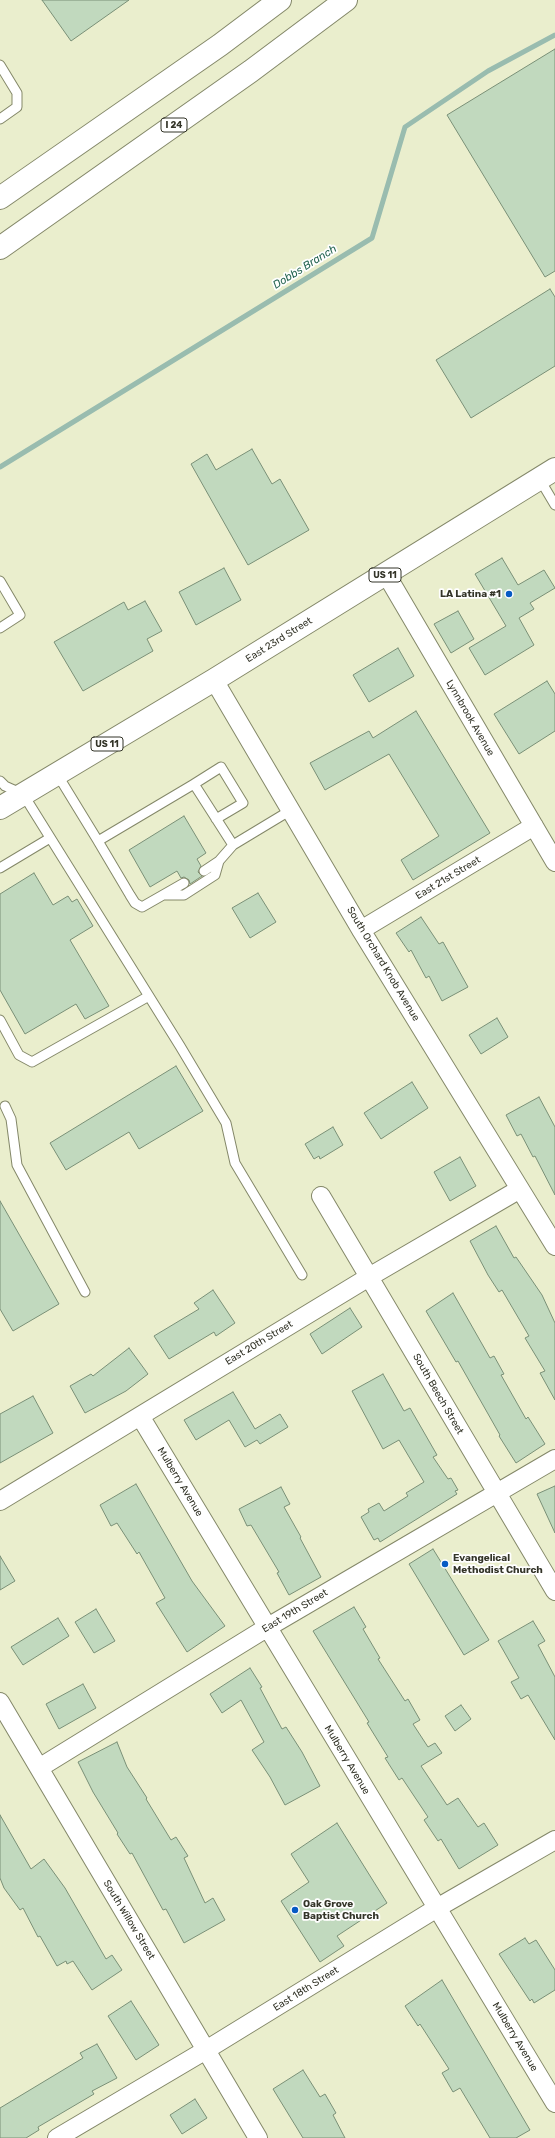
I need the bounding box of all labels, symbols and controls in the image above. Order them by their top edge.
road number: I 24 [161,118,187,132]
water label: Dobbs Branch [271,242,339,292]
road number: US 11 [369,568,401,582]
place label: LA Latina #1 [440,588,501,600]
marker: LA Latina #1 [504,589,514,599]
street label: East 23rd Street [244,615,314,665]
street label: Lynnbrook Avenue [443,678,497,758]
road number: US 11 [91,737,123,751]
street label: East 21st Street [413,854,483,902]
street label: South Orchard Knob Avenue [344,905,422,1023]
street label: East 20th Street [223,1318,295,1368]
street label: South Beech Street [410,1351,466,1437]
street label: Mulberry Avenue [155,1445,205,1519]
place label: Evangelical Methodist Church [453,1552,543,1576]
marker: Evangelical Methodist Church [440,1559,450,1569]
street label: East 19th Street [260,1587,330,1635]
street label: Mulberry Avenue [322,1723,372,1797]
street label: South Willow Street [100,1878,158,1962]
place label: Oak Grove Baptist Church [303,1898,379,1922]
marker: Oak Grove Baptist Church [290,1905,300,1915]
street label: East 18th Street [271,1964,341,2014]
street label: Mulberry Avenue [490,2000,540,2074]

